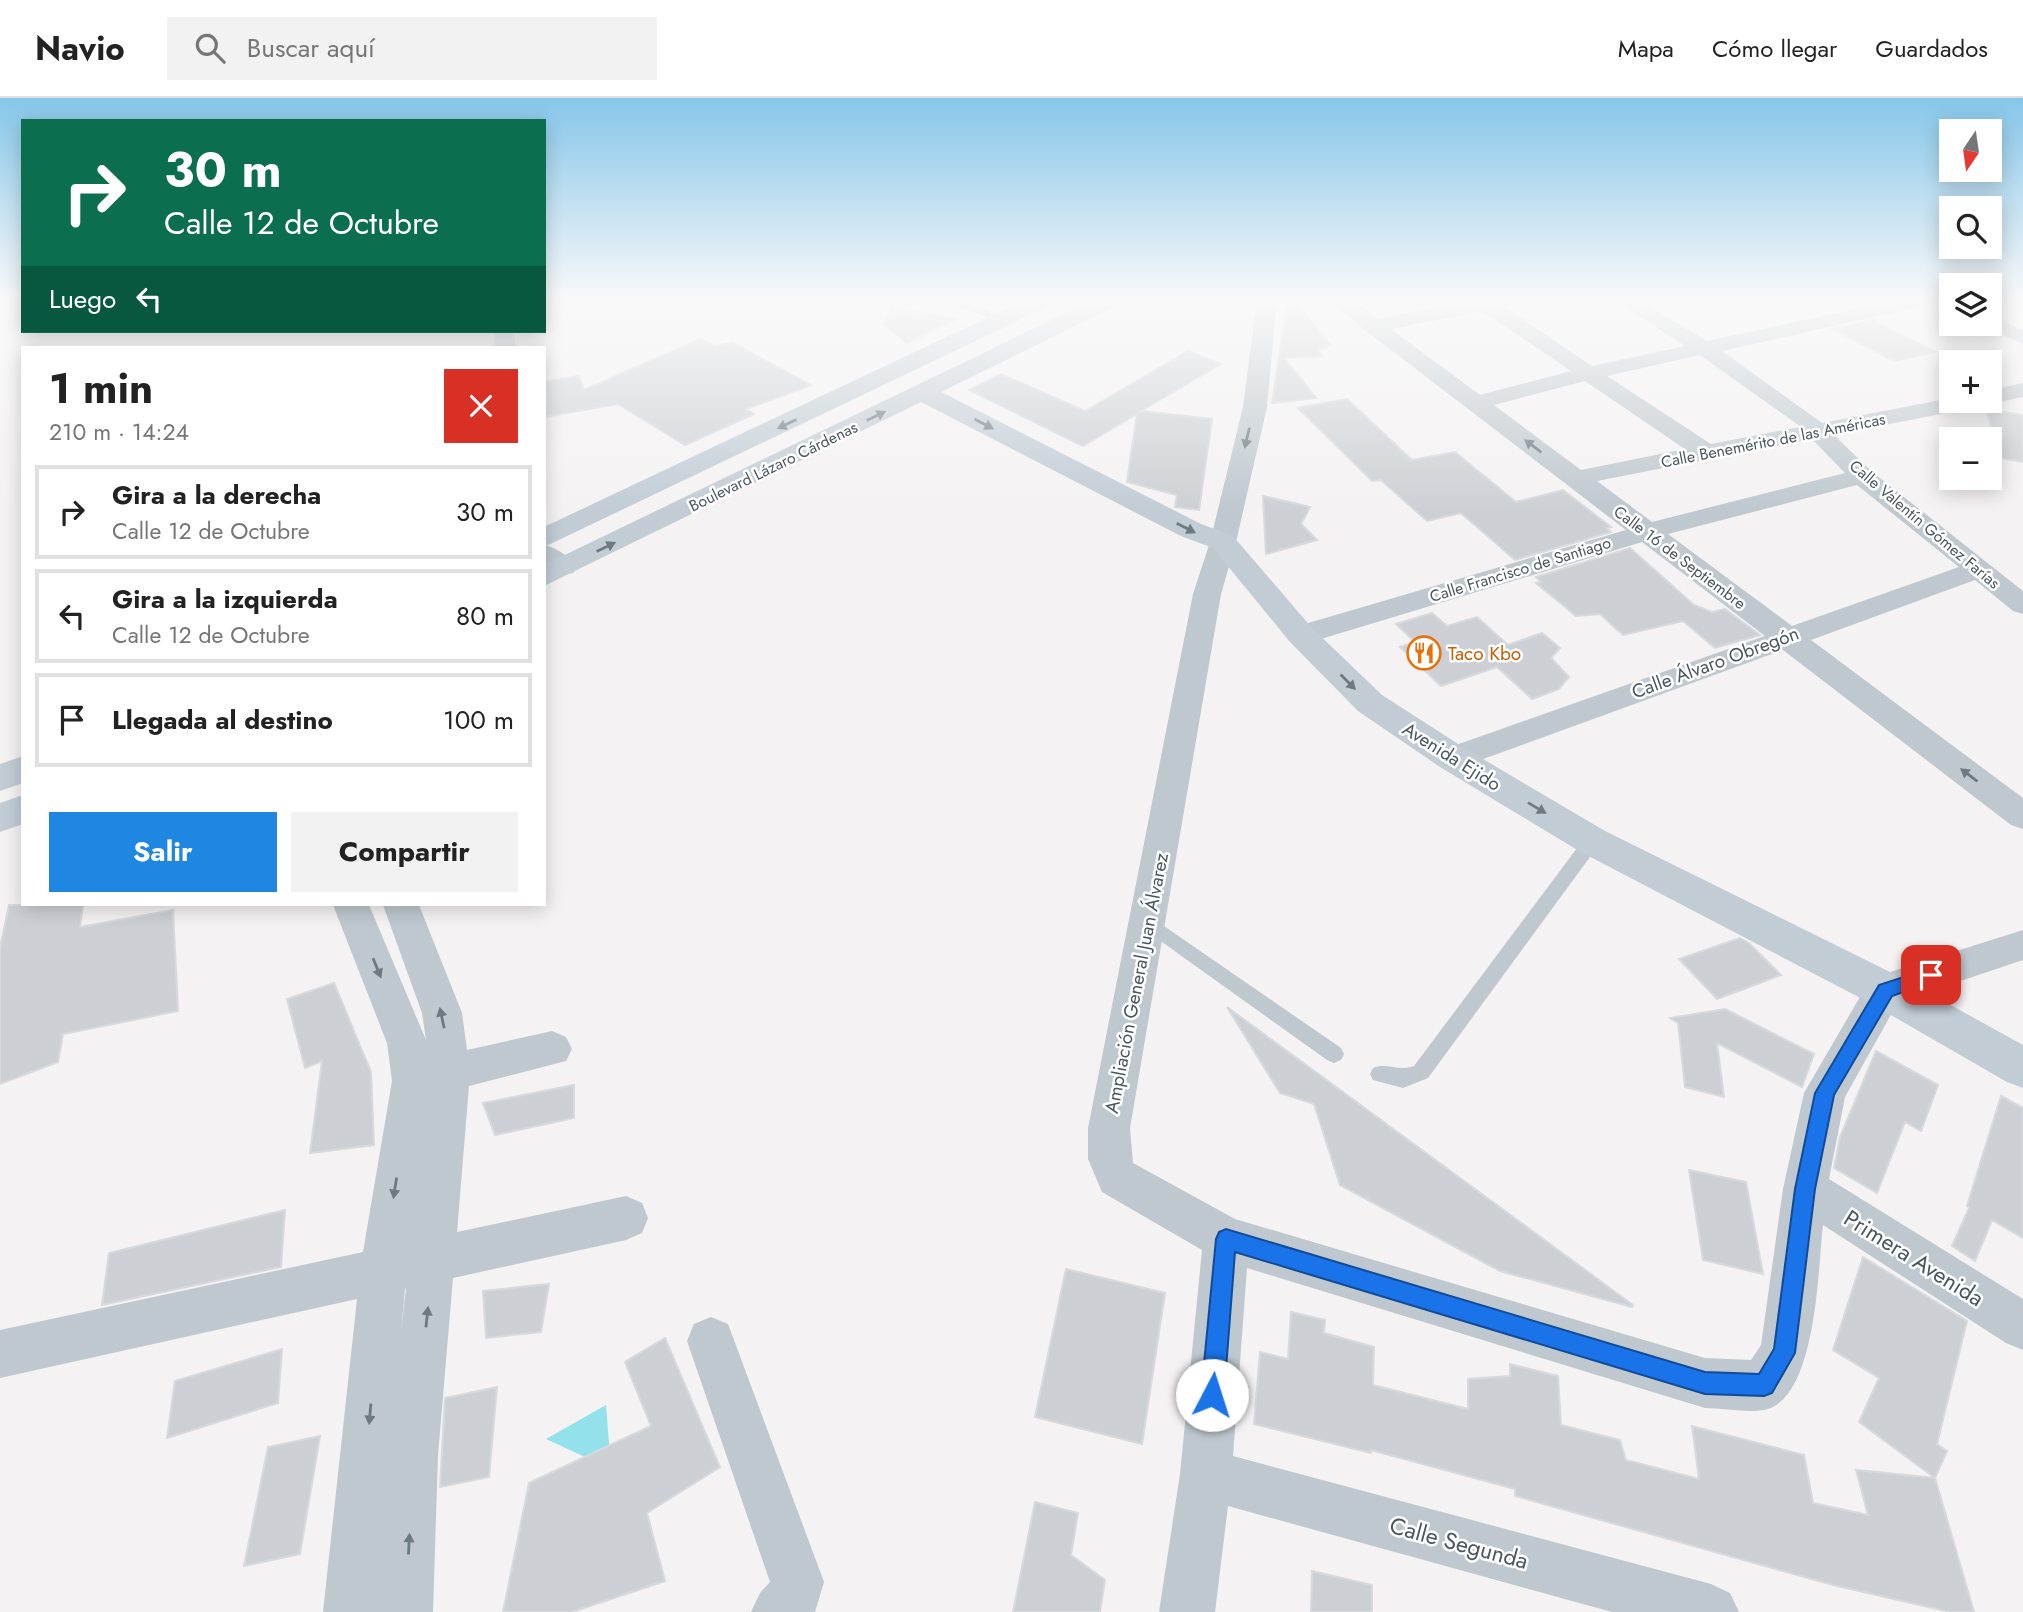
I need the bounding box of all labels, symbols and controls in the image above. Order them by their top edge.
search box [167,17,657,80]
text: Navio [35,25,125,72]
icon: search [191,29,229,67]
text: Buscar aquí [247,29,375,67]
text: Mapa [1618,31,1674,66]
text: Cómo llegar [1712,31,1837,66]
text: Guardados [1875,31,1988,66]
north arrow [1939,119,2002,182]
map controls [1939,119,2002,490]
text: 30 m [164,135,282,205]
icon: right [49,147,140,238]
button: search [1939,196,2002,259]
text: Calle 12 de Octubre [164,200,439,246]
button: layers [1939,273,2002,336]
text: Luego [49,280,116,318]
icon: left [130,280,168,318]
button: + [1939,350,2002,413]
text: 1 min [49,358,153,419]
button: close [444,369,518,443]
street label: Calle Benemérito de las Américas [1659,407,1887,474]
one-way arrow [866,410,886,421]
text: 210 m · 14:24 [49,415,189,449]
street label: Boulevard Lázaro Cárdenas [685,416,861,517]
one-way arrow [777,418,797,429]
one-way arrow [974,418,994,430]
one-way arrow [1242,427,1253,449]
button: − [1939,427,2002,490]
one-way arrow [1524,439,1542,454]
street label: Calle Valentín Gómez Farías [1845,454,2005,594]
text: Gira a la derecha [112,476,321,514]
icon: right [53,493,91,531]
text: 30 m [456,493,514,531]
street label: Calle 16 de Septiembre [1609,500,1750,615]
text: Calle 12 de Octubre [112,514,310,548]
one-way arrow [1176,522,1196,533]
street label: Calle Francisco de Santiago [1427,531,1614,608]
one-way arrow [596,541,616,553]
text: Gira a la izquierda [112,580,338,618]
icon: left [53,597,91,635]
text: 80 m [456,597,514,635]
text: Calle 12 de Octubre [112,618,310,652]
street label: Calle Álvaro Obregón [1628,620,1803,705]
restaurant icon: Taco Kbo [1405,634,1443,672]
place label: Taco Kbo [1448,640,1521,667]
one-way arrow [1340,674,1356,690]
icon: arrive [53,701,91,739]
text: Llegada al destino [112,701,333,739]
text: 100 m [443,701,514,739]
street label: Avenida Ejido [1397,715,1506,797]
one-way arrow [1959,768,1978,782]
one-way arrow [1527,802,1546,814]
button: Salir [49,812,277,892]
button: Compartir [291,812,518,892]
street label: Ampliación General Juan Álvarez [1098,850,1175,1116]
pin [1901,945,1961,1005]
icon: arrive [1912,956,1950,994]
one-way arrow [371,958,382,979]
one-way arrow [437,1007,448,1029]
one-way arrow [390,1177,401,1199]
street label: Primera Avenida [1837,1201,1991,1315]
one-way arrow [422,1306,433,1328]
position arrow [1175,1358,1249,1432]
one-way arrow [364,1403,375,1425]
street label: Calle Segunda [1386,1508,1532,1578]
one-way arrow [403,1533,414,1555]

